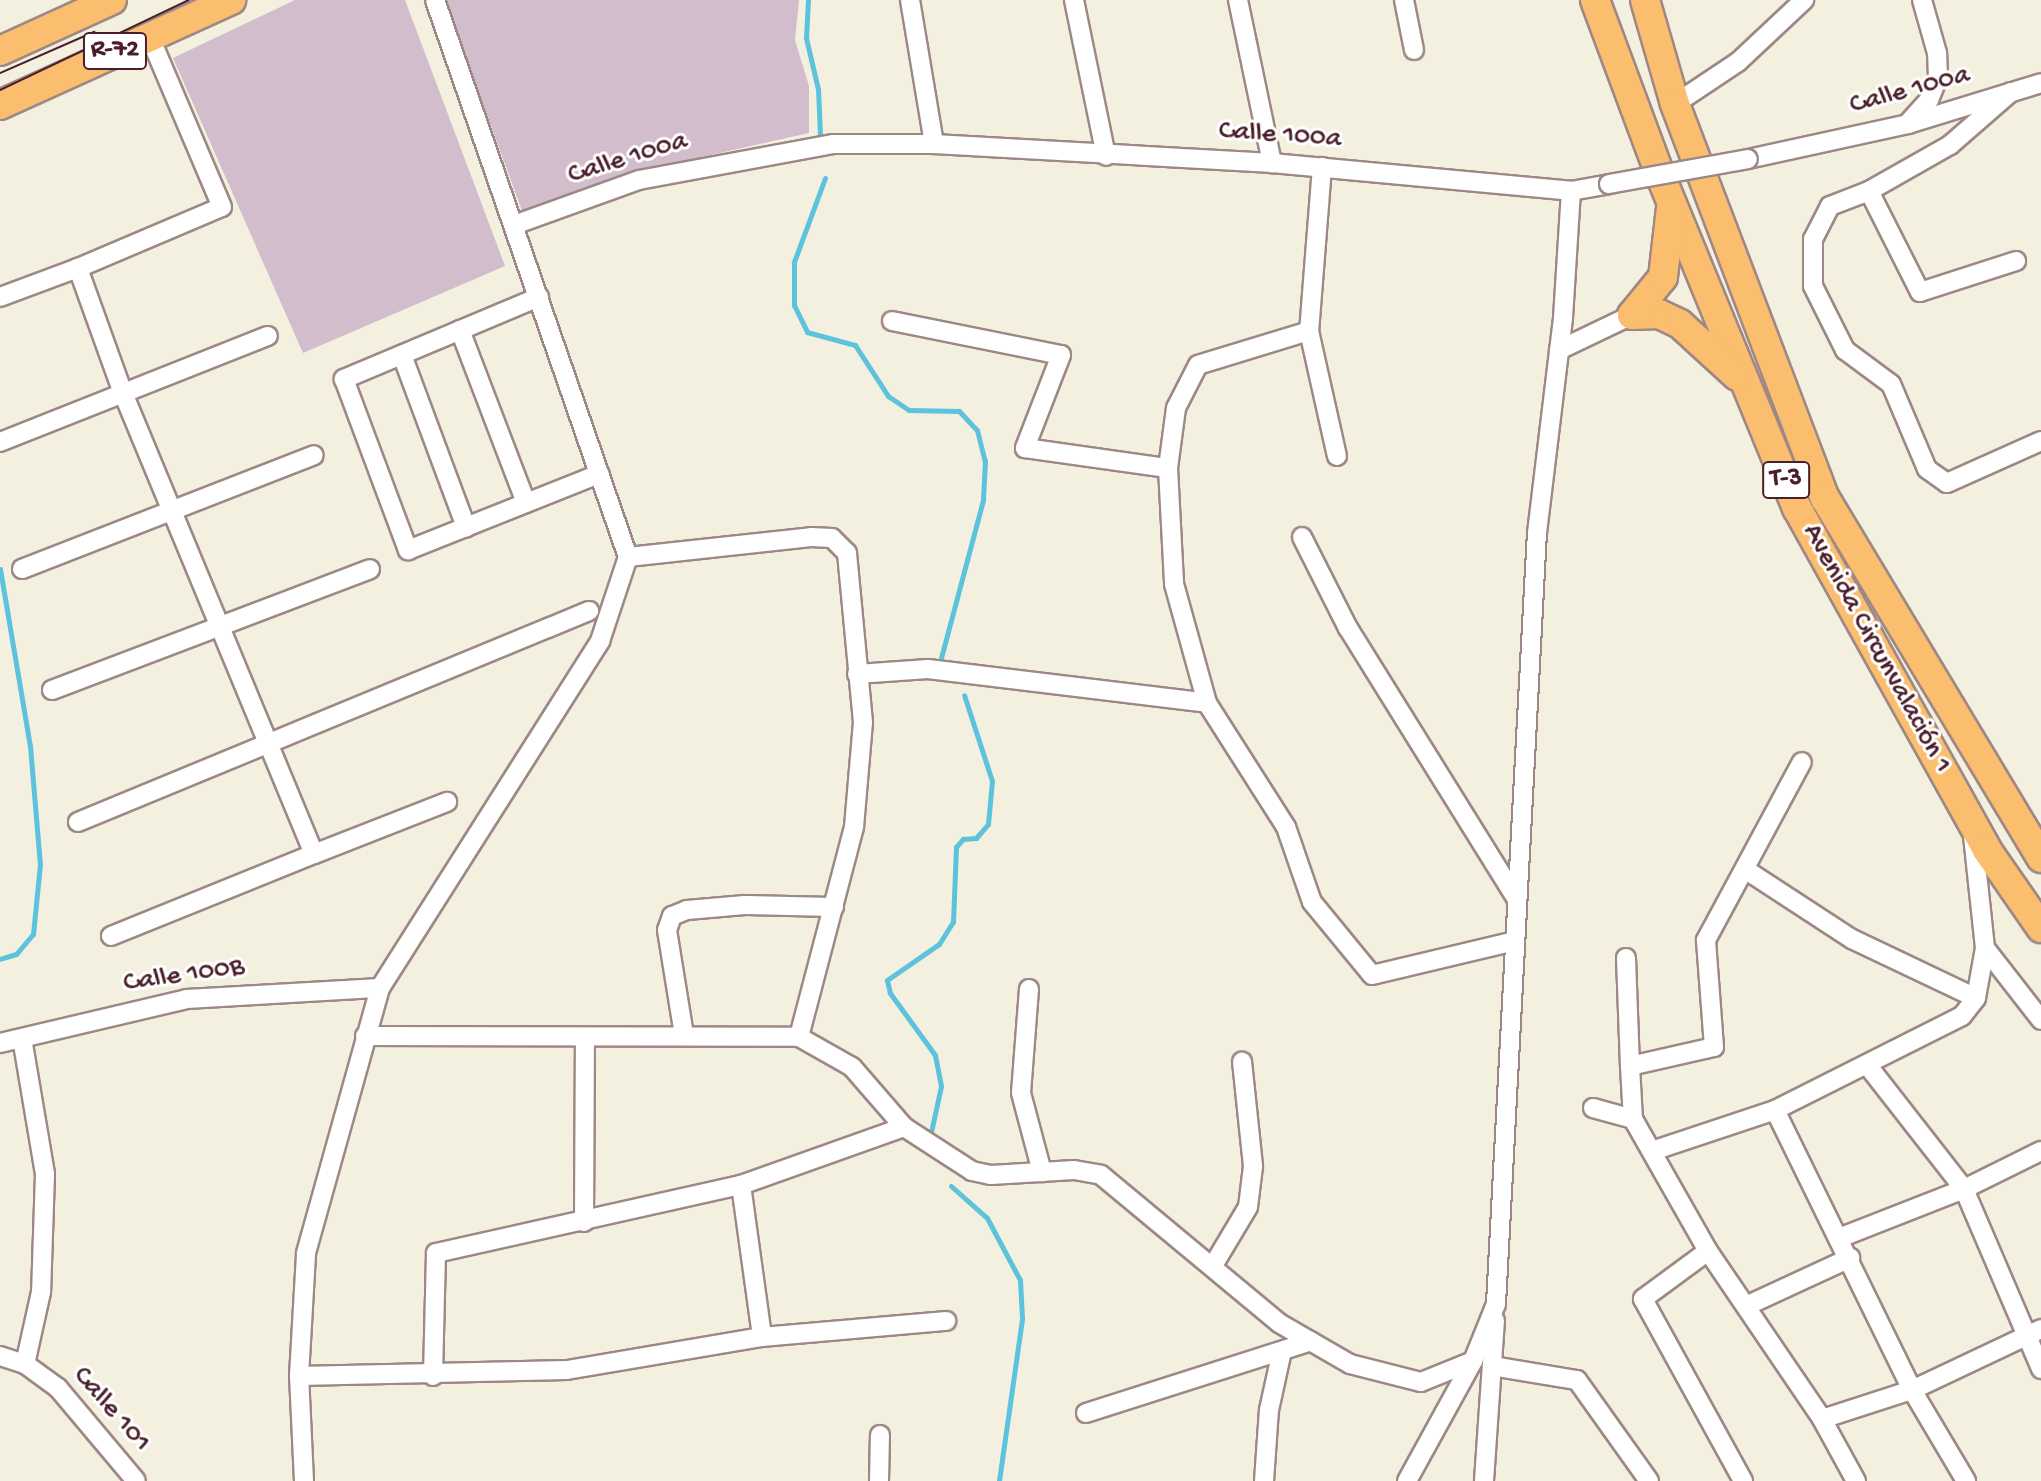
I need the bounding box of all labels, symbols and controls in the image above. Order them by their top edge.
road number: R-72 [81,29,149,73]
street label: Calle 100a [1846,59,1974,123]
street label: Calle 100a [1218,115,1342,157]
street label: Calle 100a [564,125,692,193]
road number: T-3 [1762,458,1810,502]
street label: Avenida Circunvalación 1 [1794,519,1958,779]
street label: Calle 100B [121,951,247,1001]
street label: Calle 101 [65,1360,157,1460]

